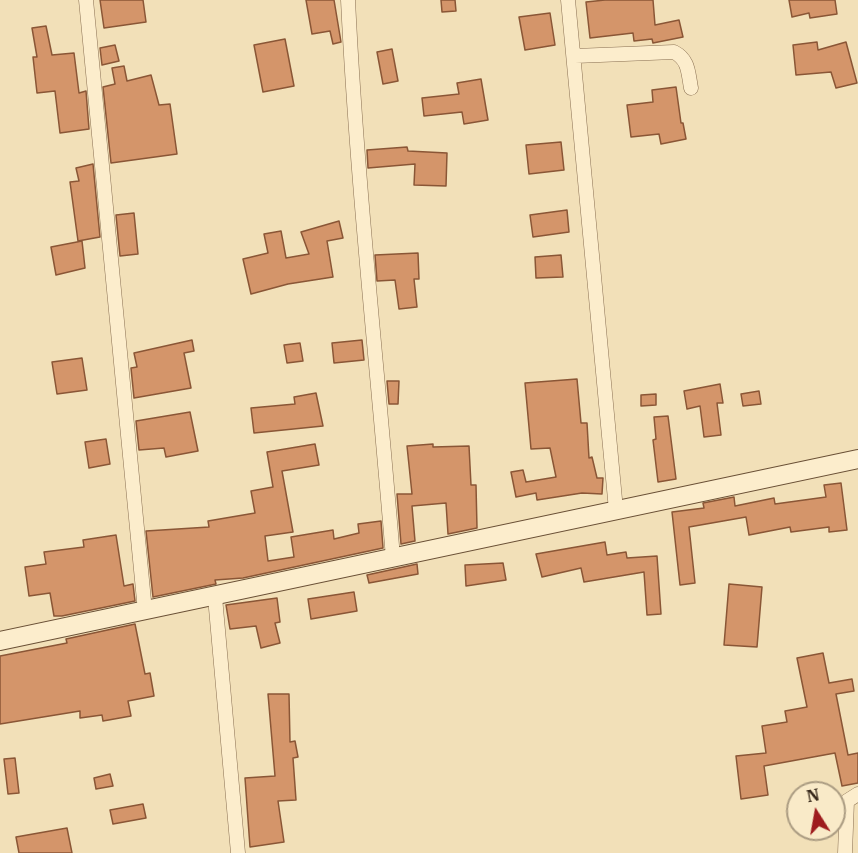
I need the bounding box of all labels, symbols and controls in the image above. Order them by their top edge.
north arrow [786,781,846,841]
text: N [805,784,821,806]

